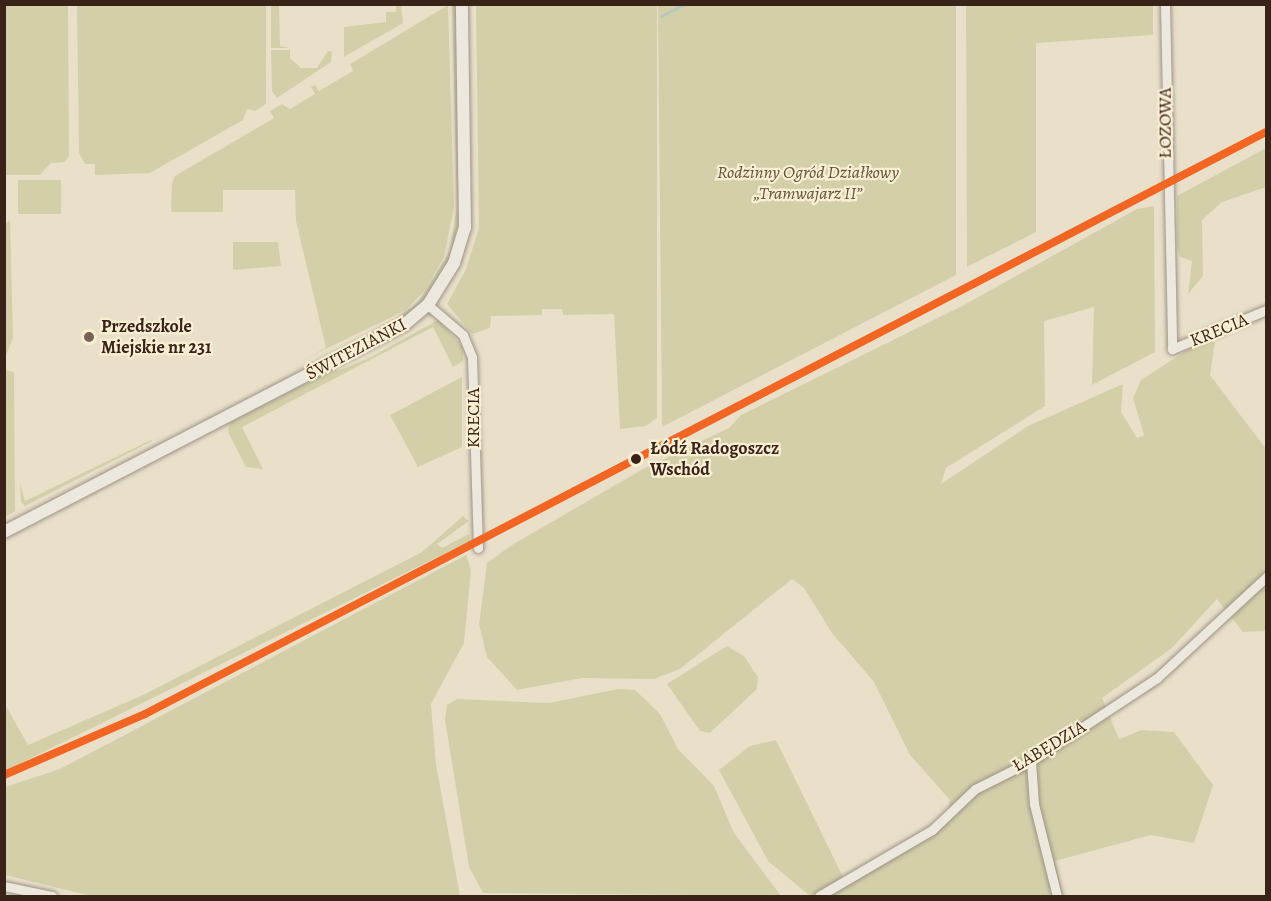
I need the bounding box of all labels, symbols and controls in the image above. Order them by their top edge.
street label: ŁOZOWA [1154,87,1176,159]
park label: Rodzinny Ogród Działkowy „Tramwajarz II” [717,162,899,204]
street label: KRECIA [1187,309,1251,351]
street label: ŚWITEZIANKI [302,313,410,385]
place label: Przedszkole Miejskie nr 231 [101,316,211,358]
marker: Przedszkole Miejskie nr 231 [82,330,96,344]
street label: KRECIA [462,388,484,448]
place label: Łódź Radogoszcz Wschód [650,438,779,480]
marker: Łódź Radogoszcz Wschód [627,450,645,468]
street label: ŁABĘDZIA [1008,716,1090,776]

